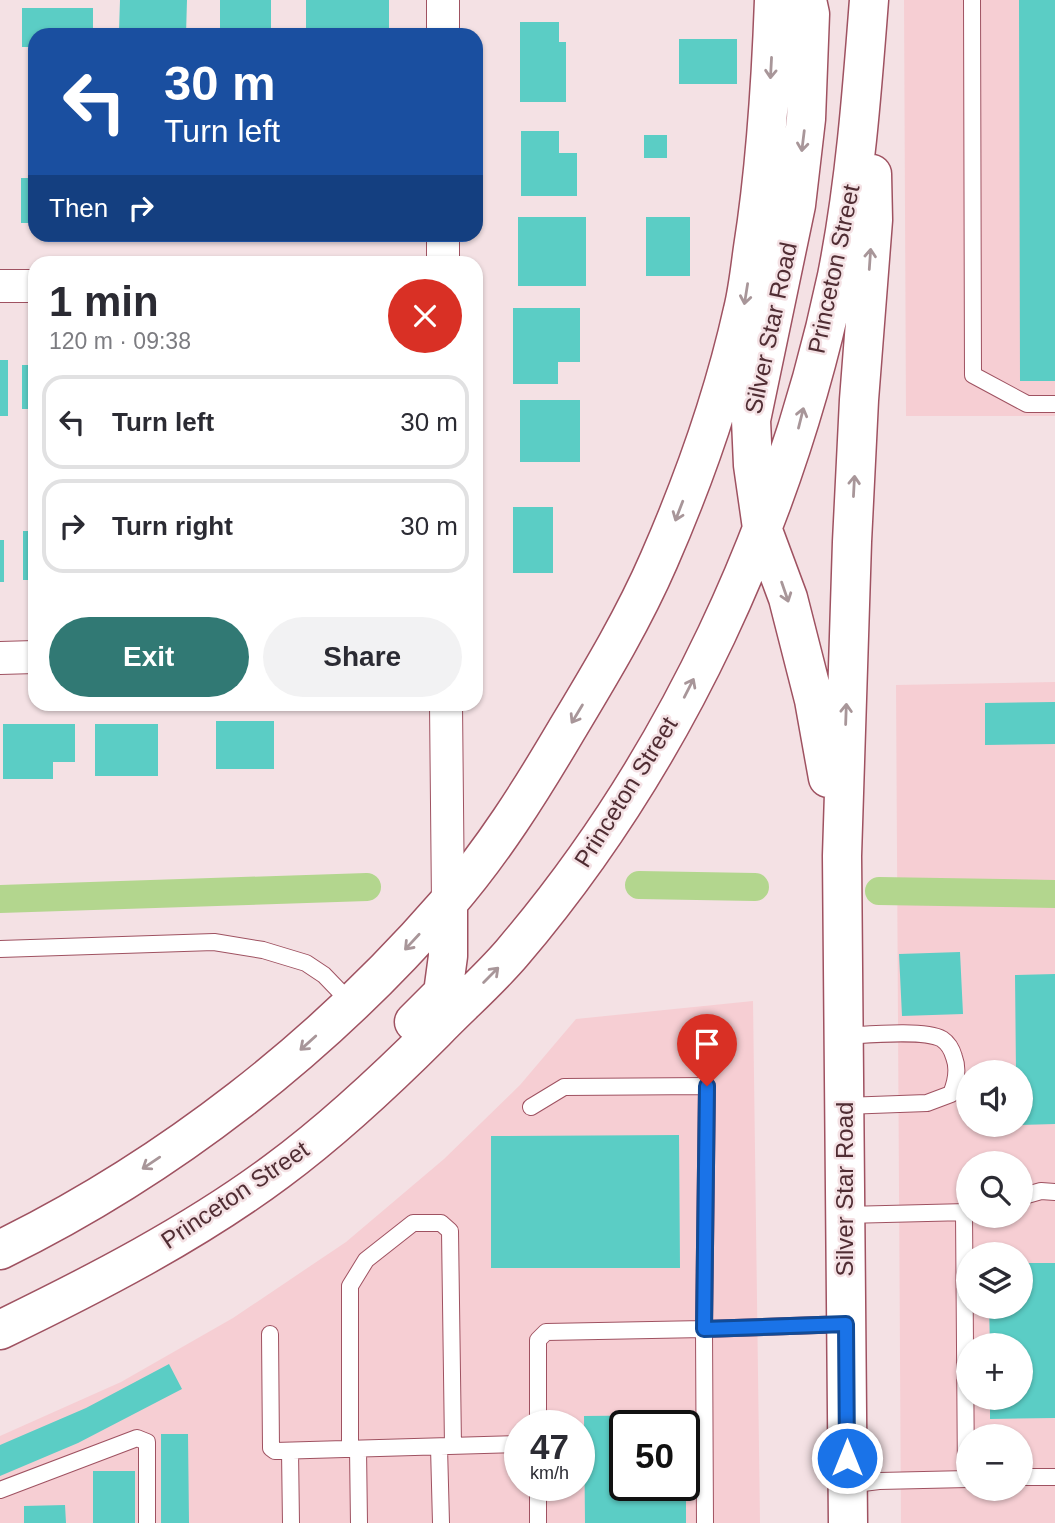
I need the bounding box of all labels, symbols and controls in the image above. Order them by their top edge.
icon: left [49,56,140,147]
text: 30 m [164,56,276,110]
one-way arrow [765,56,778,79]
text: Turn left [164,113,280,149]
one-way arrow [797,129,810,152]
street label: Princeton Street [802,182,865,356]
icon: right [122,189,160,227]
text: Then [49,193,108,223]
street label: Silver Star Road [739,240,802,416]
one-way arrow [863,248,876,271]
text: 1 min [49,278,159,325]
button: close [388,279,462,353]
one-way arrow [739,282,752,305]
text: 120 m · 09:38 [49,328,191,354]
icon: left [53,403,91,441]
text: Turn left [112,407,214,437]
text: 30 m [400,407,458,437]
one-way arrow [795,407,808,429]
one-way arrow [848,475,861,498]
one-way arrow [671,500,684,521]
icon: right [53,507,91,545]
text: Turn right [112,511,233,541]
text: 30 m [400,511,458,541]
one-way arrow [780,581,793,603]
button: Exit [49,617,249,697]
button: Share [263,617,462,697]
one-way arrow [683,678,697,699]
one-way arrow [569,703,583,723]
one-way arrow [840,703,853,726]
street label: Princeton Street [569,711,683,872]
one-way arrow [403,933,420,950]
one-way arrow [482,966,499,983]
pin [677,1014,737,1086]
icon: arrive [688,1025,726,1063]
one-way arrow [300,1034,317,1051]
map controls [956,1060,1033,1501]
button: sound [956,1060,1033,1137]
street label: Silver Star Road [831,1102,858,1276]
street label: Princeton Street [156,1135,314,1254]
button: search [956,1151,1033,1228]
one-way arrow [142,1156,162,1170]
button: layers [956,1242,1033,1319]
button: + [956,1333,1033,1410]
speed limit sign: 50 [609,1410,700,1501]
position arrow [810,1421,884,1495]
button: − [956,1424,1033,1501]
text: 47 [530,1427,569,1466]
text: km/h [530,1463,569,1483]

